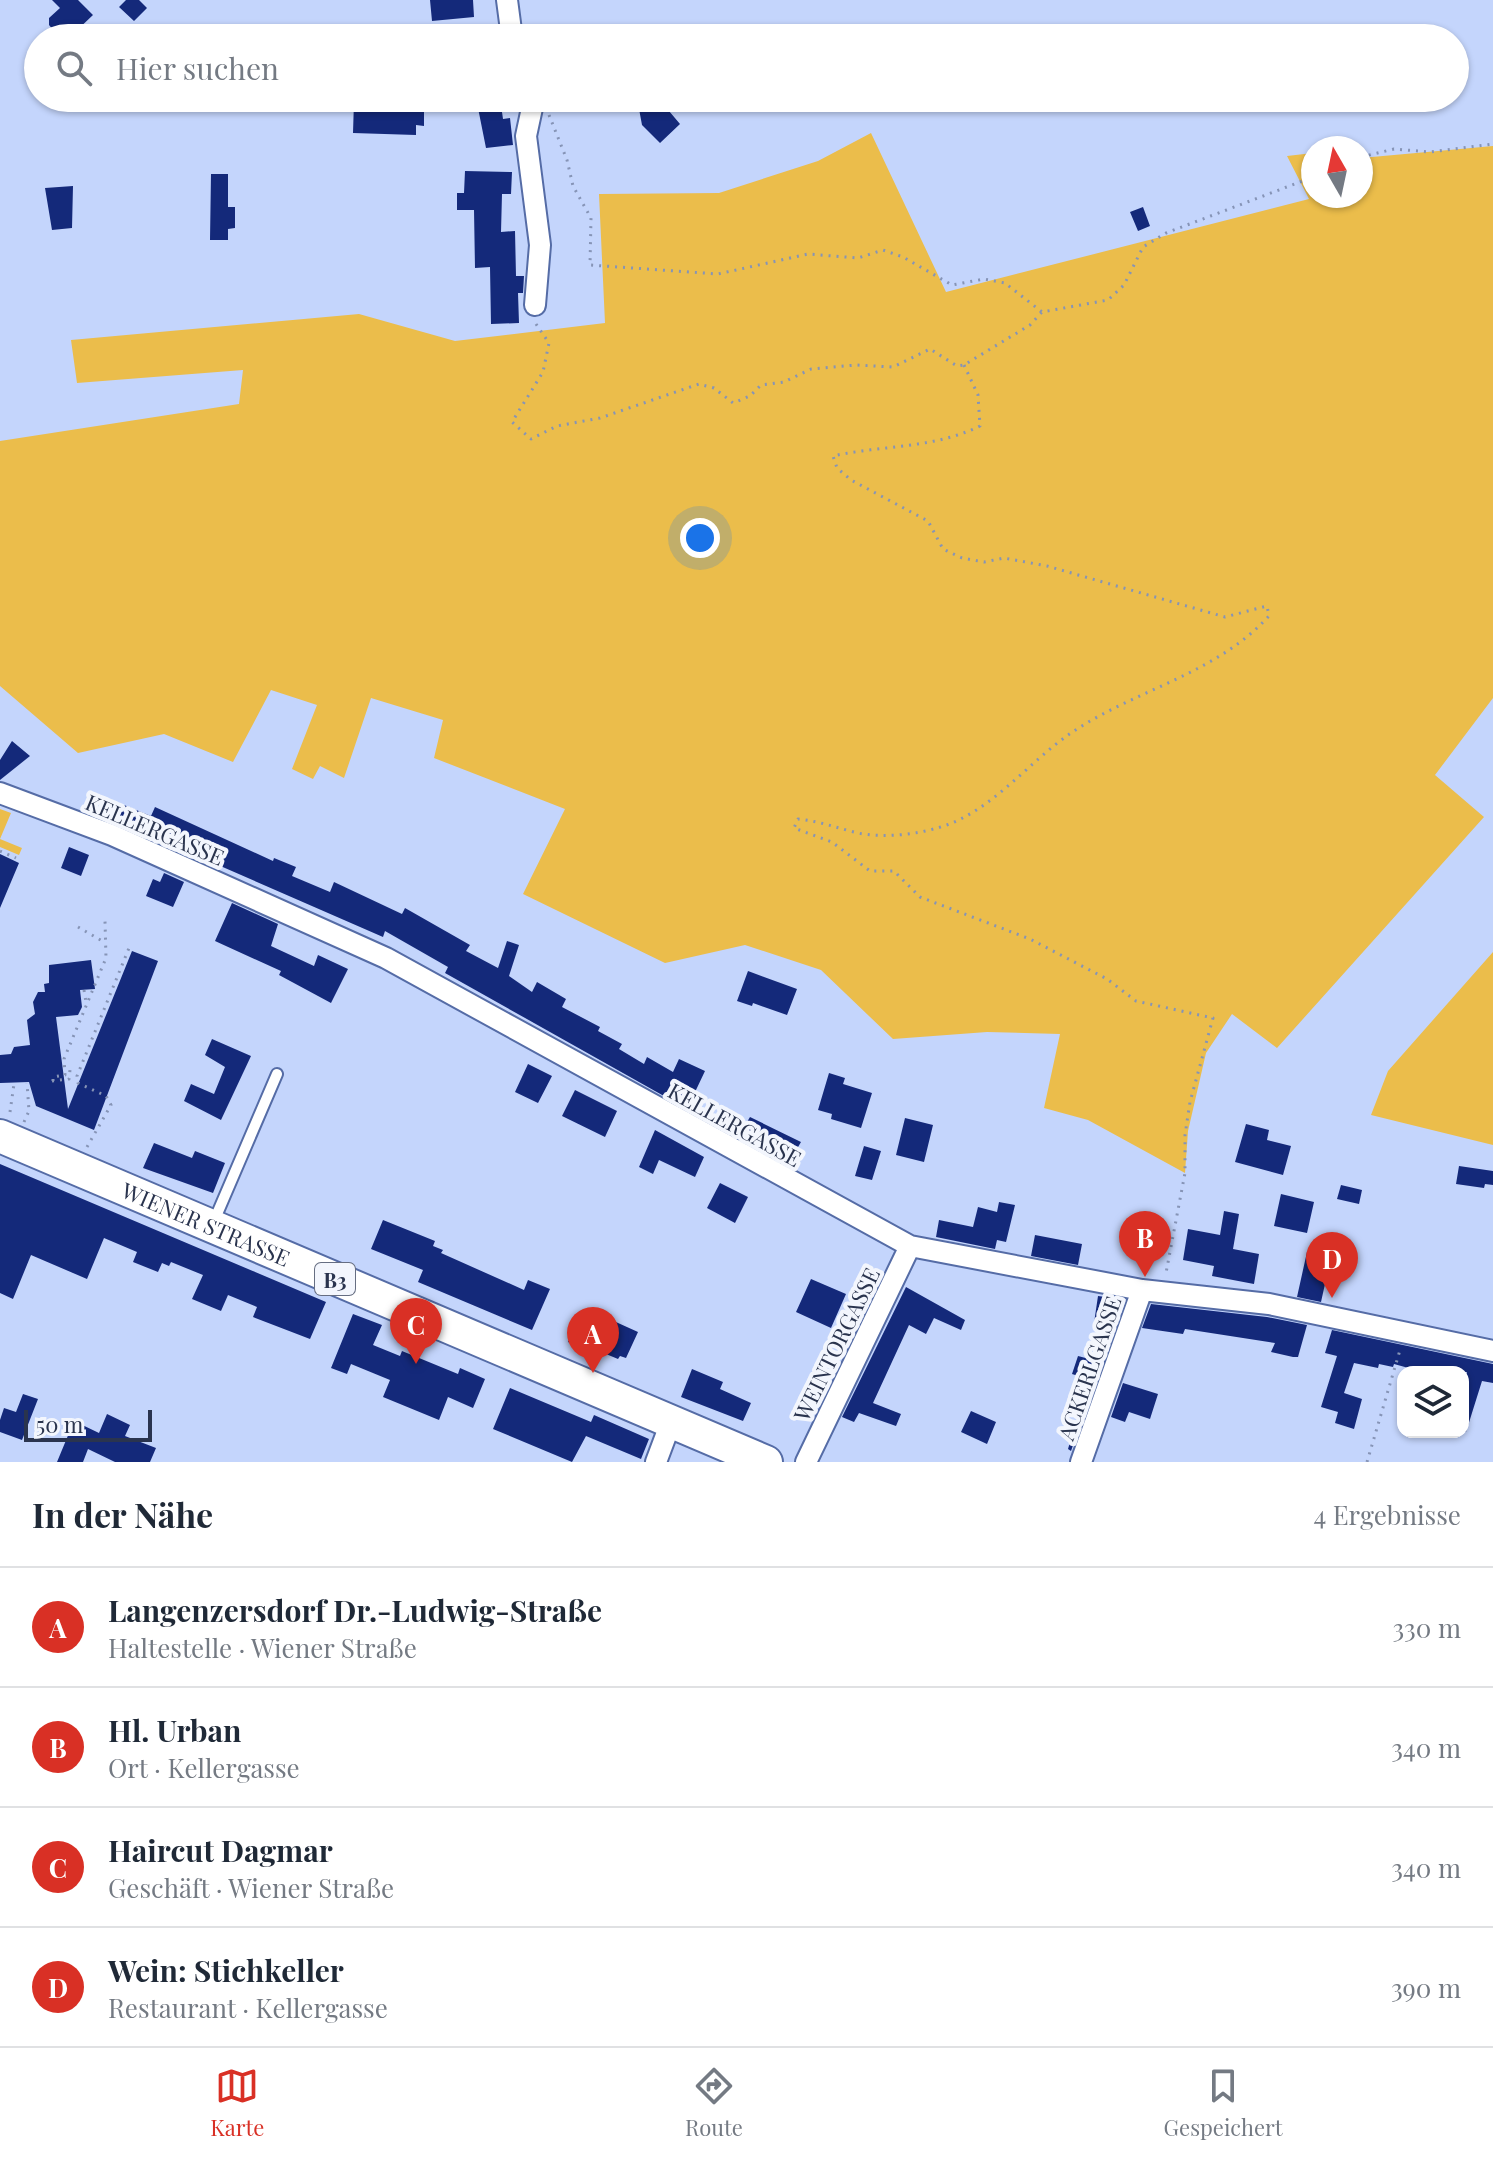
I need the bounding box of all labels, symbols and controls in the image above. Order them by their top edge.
search box [24,24,1469,112]
icon: search [52,46,96,90]
text: Hier suchen [116,48,279,88]
north arrow [1301,136,1373,208]
your location [680,518,720,558]
street label: KELLERGASSE [81,786,229,872]
street label: KELLERGASSE [663,1075,807,1173]
street label: WIENER STRASSE [116,1174,295,1273]
pin: B [1119,1211,1171,1277]
pin: D [1306,1232,1358,1298]
street label: WEINTORGASSE [786,1262,886,1426]
road number: B3 [315,1263,355,1295]
street label: ACKERLGASSE [1050,1292,1128,1445]
pin: C [390,1298,442,1364]
pin: A [567,1307,619,1373]
map controls [1397,1366,1469,1438]
button: layers [1397,1366,1469,1438]
scale bar [24,1406,152,1442]
text: 50 m [36,1409,83,1439]
text: In der Nähe [32,1491,213,1537]
text: 4 Ergebnisse [1313,1497,1461,1532]
text: Langenzersdorf Dr.-Ludwig-Straße [108,1590,602,1630]
text: A [49,1610,67,1645]
text: 330 m [1392,1610,1461,1645]
text: Haltestelle · Wiener Straße [108,1630,417,1665]
text: Hl. Urban [108,1710,242,1750]
text: B [49,1730,67,1765]
text: 340 m [1391,1730,1461,1765]
text: Ort · Kellergasse [108,1750,300,1785]
text: Haircut Dagmar [108,1830,333,1870]
text: C [49,1850,67,1885]
text: 340 m [1391,1850,1461,1885]
text: Geschäft · Wiener Straße [108,1870,394,1905]
text: Wein: Stichkeller [108,1950,344,1990]
text: D [48,1970,68,2005]
text: 390 m [1391,1970,1461,2005]
text: Restaurant · Kellergasse [108,1990,388,2025]
tab: Karte [210,2064,264,2142]
tab: Route [685,2064,743,2142]
tab: Gespeichert [1164,2064,1283,2142]

